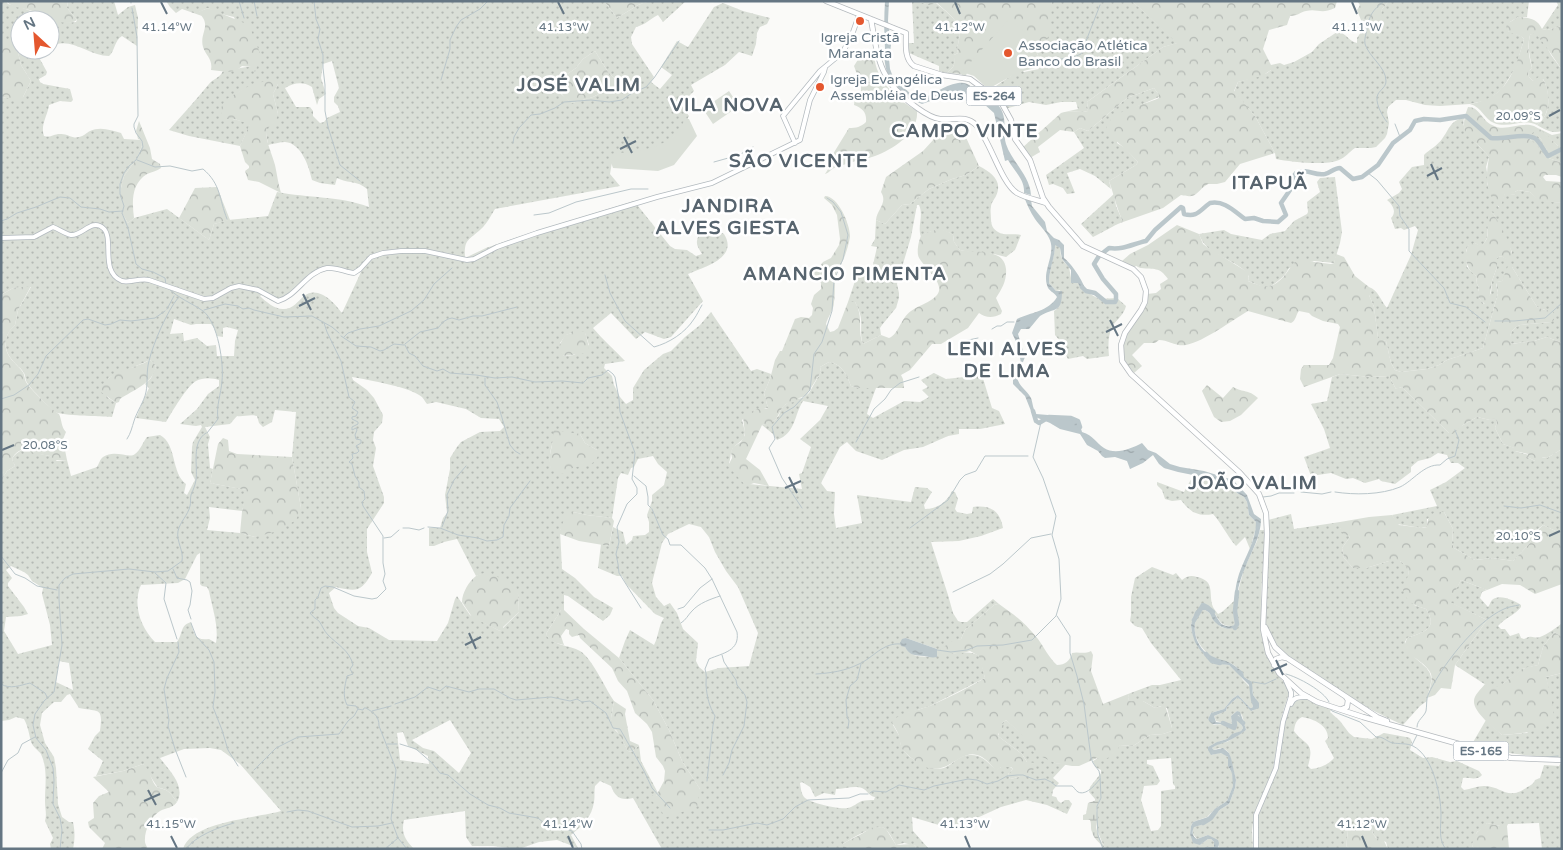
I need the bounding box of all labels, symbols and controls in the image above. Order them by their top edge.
north arrow [10,10,60,60]
text: N [21,14,38,34]
marker: Igreja Cristã Maranata [854,15,866,27]
text: 41.14°W [142,20,192,34]
text: 41.13°W [539,20,589,34]
text: 41.12°W [935,20,985,34]
text: 41.11°W [1332,20,1382,34]
place label: Igreja Cristã Maranata [820,29,900,62]
place label: Associação Atlética Banco do Brasil [1018,37,1148,70]
marker: Associação Atlética Banco do Brasil [1002,47,1014,59]
place label: Igreja Evangélica Assembléia de Deus [830,71,964,104]
district label: JOSÉ VALIM [516,73,641,96]
marker: Igreja Evangélica Assembléia de Deus [814,81,826,93]
road number: ES-264 [966,86,1022,105]
district label: VILA NOVA [670,94,784,116]
text: 20.09°S [1495,109,1541,123]
district label: CAMPO VINTE [891,120,1039,142]
district label: SÃO VICENTE [729,149,869,172]
district label: ITAPUÃ [1232,171,1308,194]
district label: JANDIRA ALVES GIESTA [655,195,801,239]
district label: AMANCIO PIMENTA [743,263,947,285]
district label: LENI ALVES DE LIMA [947,338,1067,382]
text: 20.08°S [22,438,68,452]
district label: JOÃO VALIM [1187,471,1318,494]
text: 20.10°S [1495,529,1541,543]
road number: ES-165 [1454,741,1508,760]
text: 41.15°W [146,817,196,831]
text: 41.14°W [543,817,593,831]
text: 41.13°W [940,817,990,831]
text: 41.12°W [1337,817,1387,831]

